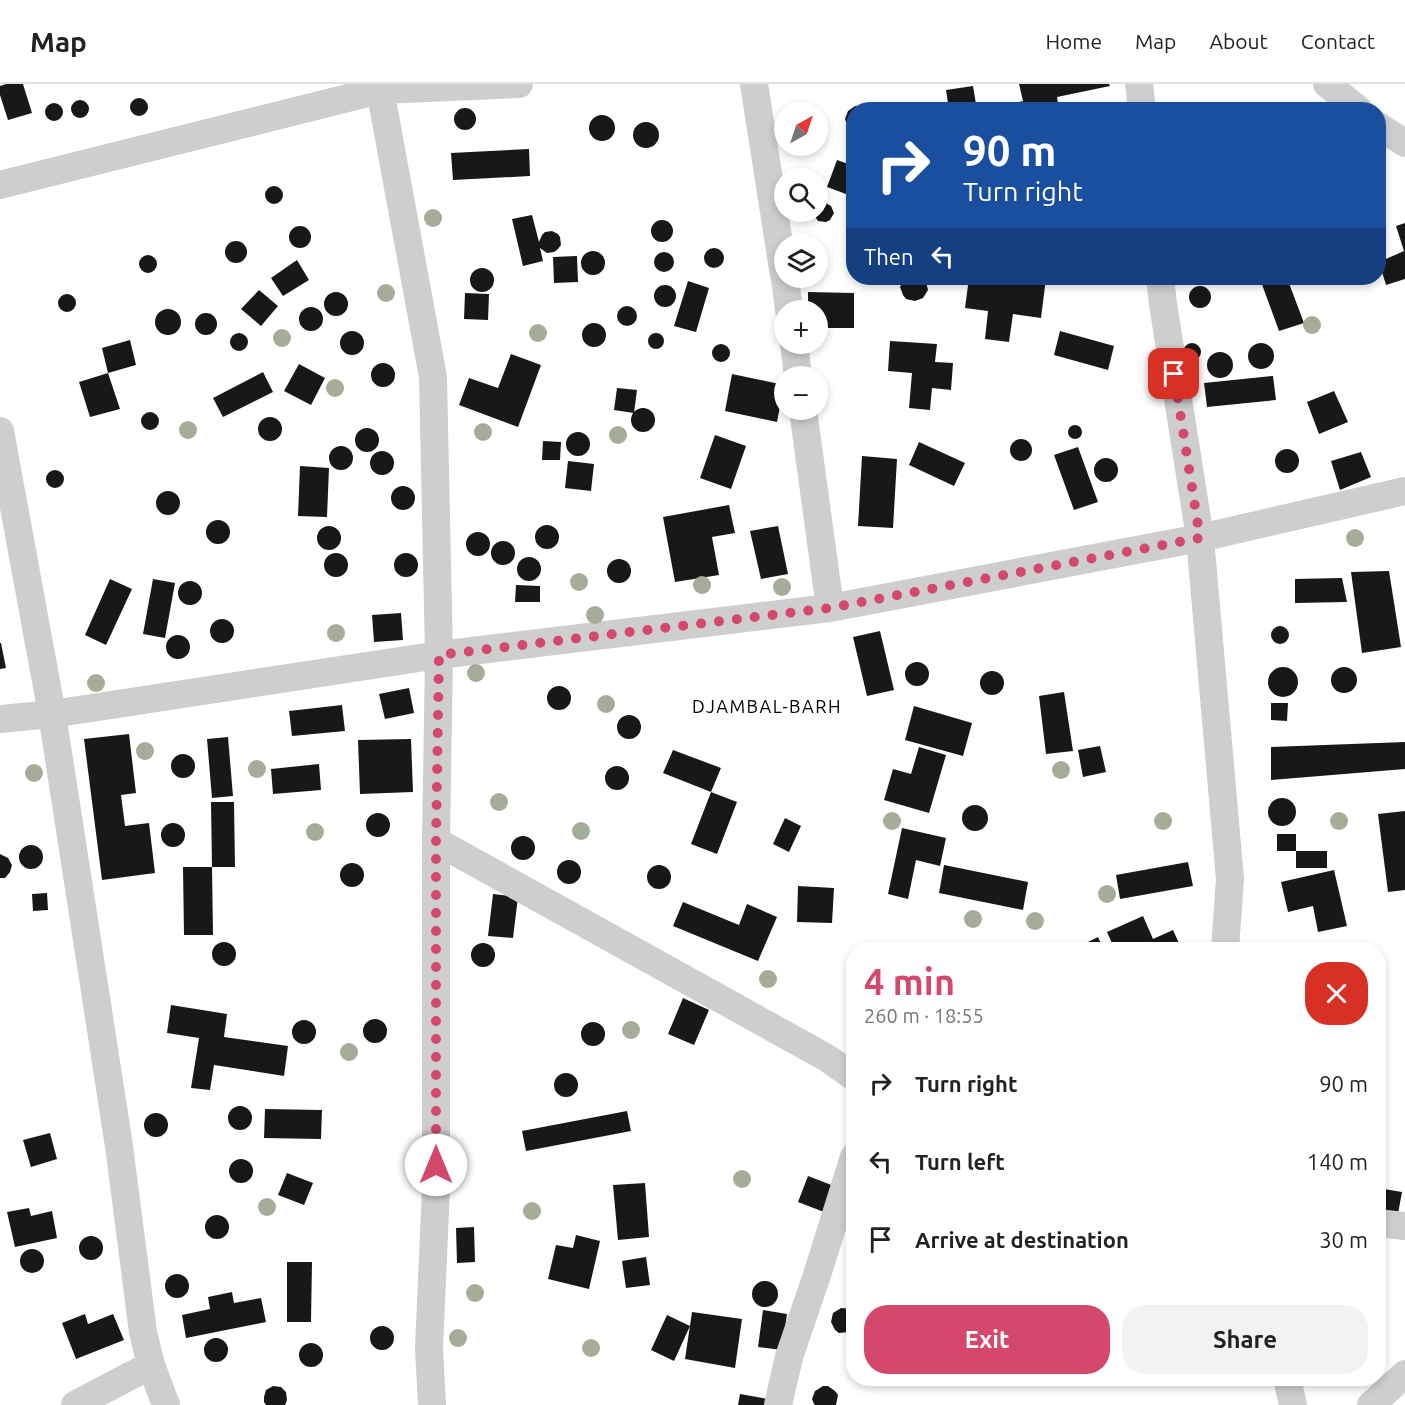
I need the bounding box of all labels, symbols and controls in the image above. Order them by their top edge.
text: Map [30,26,87,57]
text: Home [1045,29,1102,53]
text: Map [1135,29,1176,53]
text: About [1209,29,1268,53]
text: Contact [1301,29,1375,53]
north arrow [774,102,828,156]
map controls [774,102,828,420]
icon: right [864,126,942,204]
text: 90 m [963,127,1057,174]
button: search [774,168,828,222]
text: Turn right [963,176,1083,206]
button: layers [774,234,828,288]
icon: left [926,240,959,273]
text: Then [864,244,914,269]
button: + [774,300,828,354]
pin [1148,348,1199,399]
icon: arrive [1157,357,1190,390]
button: − [774,366,828,420]
district label: DJAMBAL-BARH [692,696,842,716]
text: 4 min [864,961,955,1002]
button: close [1305,962,1368,1025]
text: 260 m · 18:55 [864,1004,984,1027]
icon: right [864,1067,897,1100]
text: Turn right [915,1071,1017,1096]
text: 90 m [1319,1071,1368,1096]
position arrow [404,1133,468,1197]
icon: left [864,1145,897,1178]
text: Turn left [915,1149,1005,1174]
text: 140 m [1307,1149,1368,1174]
icon: arrive [864,1223,897,1256]
text: Arrive at destination [915,1227,1129,1252]
text: 30 m [1319,1227,1368,1252]
button: Exit [864,1305,1110,1374]
button: Share [1122,1305,1368,1374]

